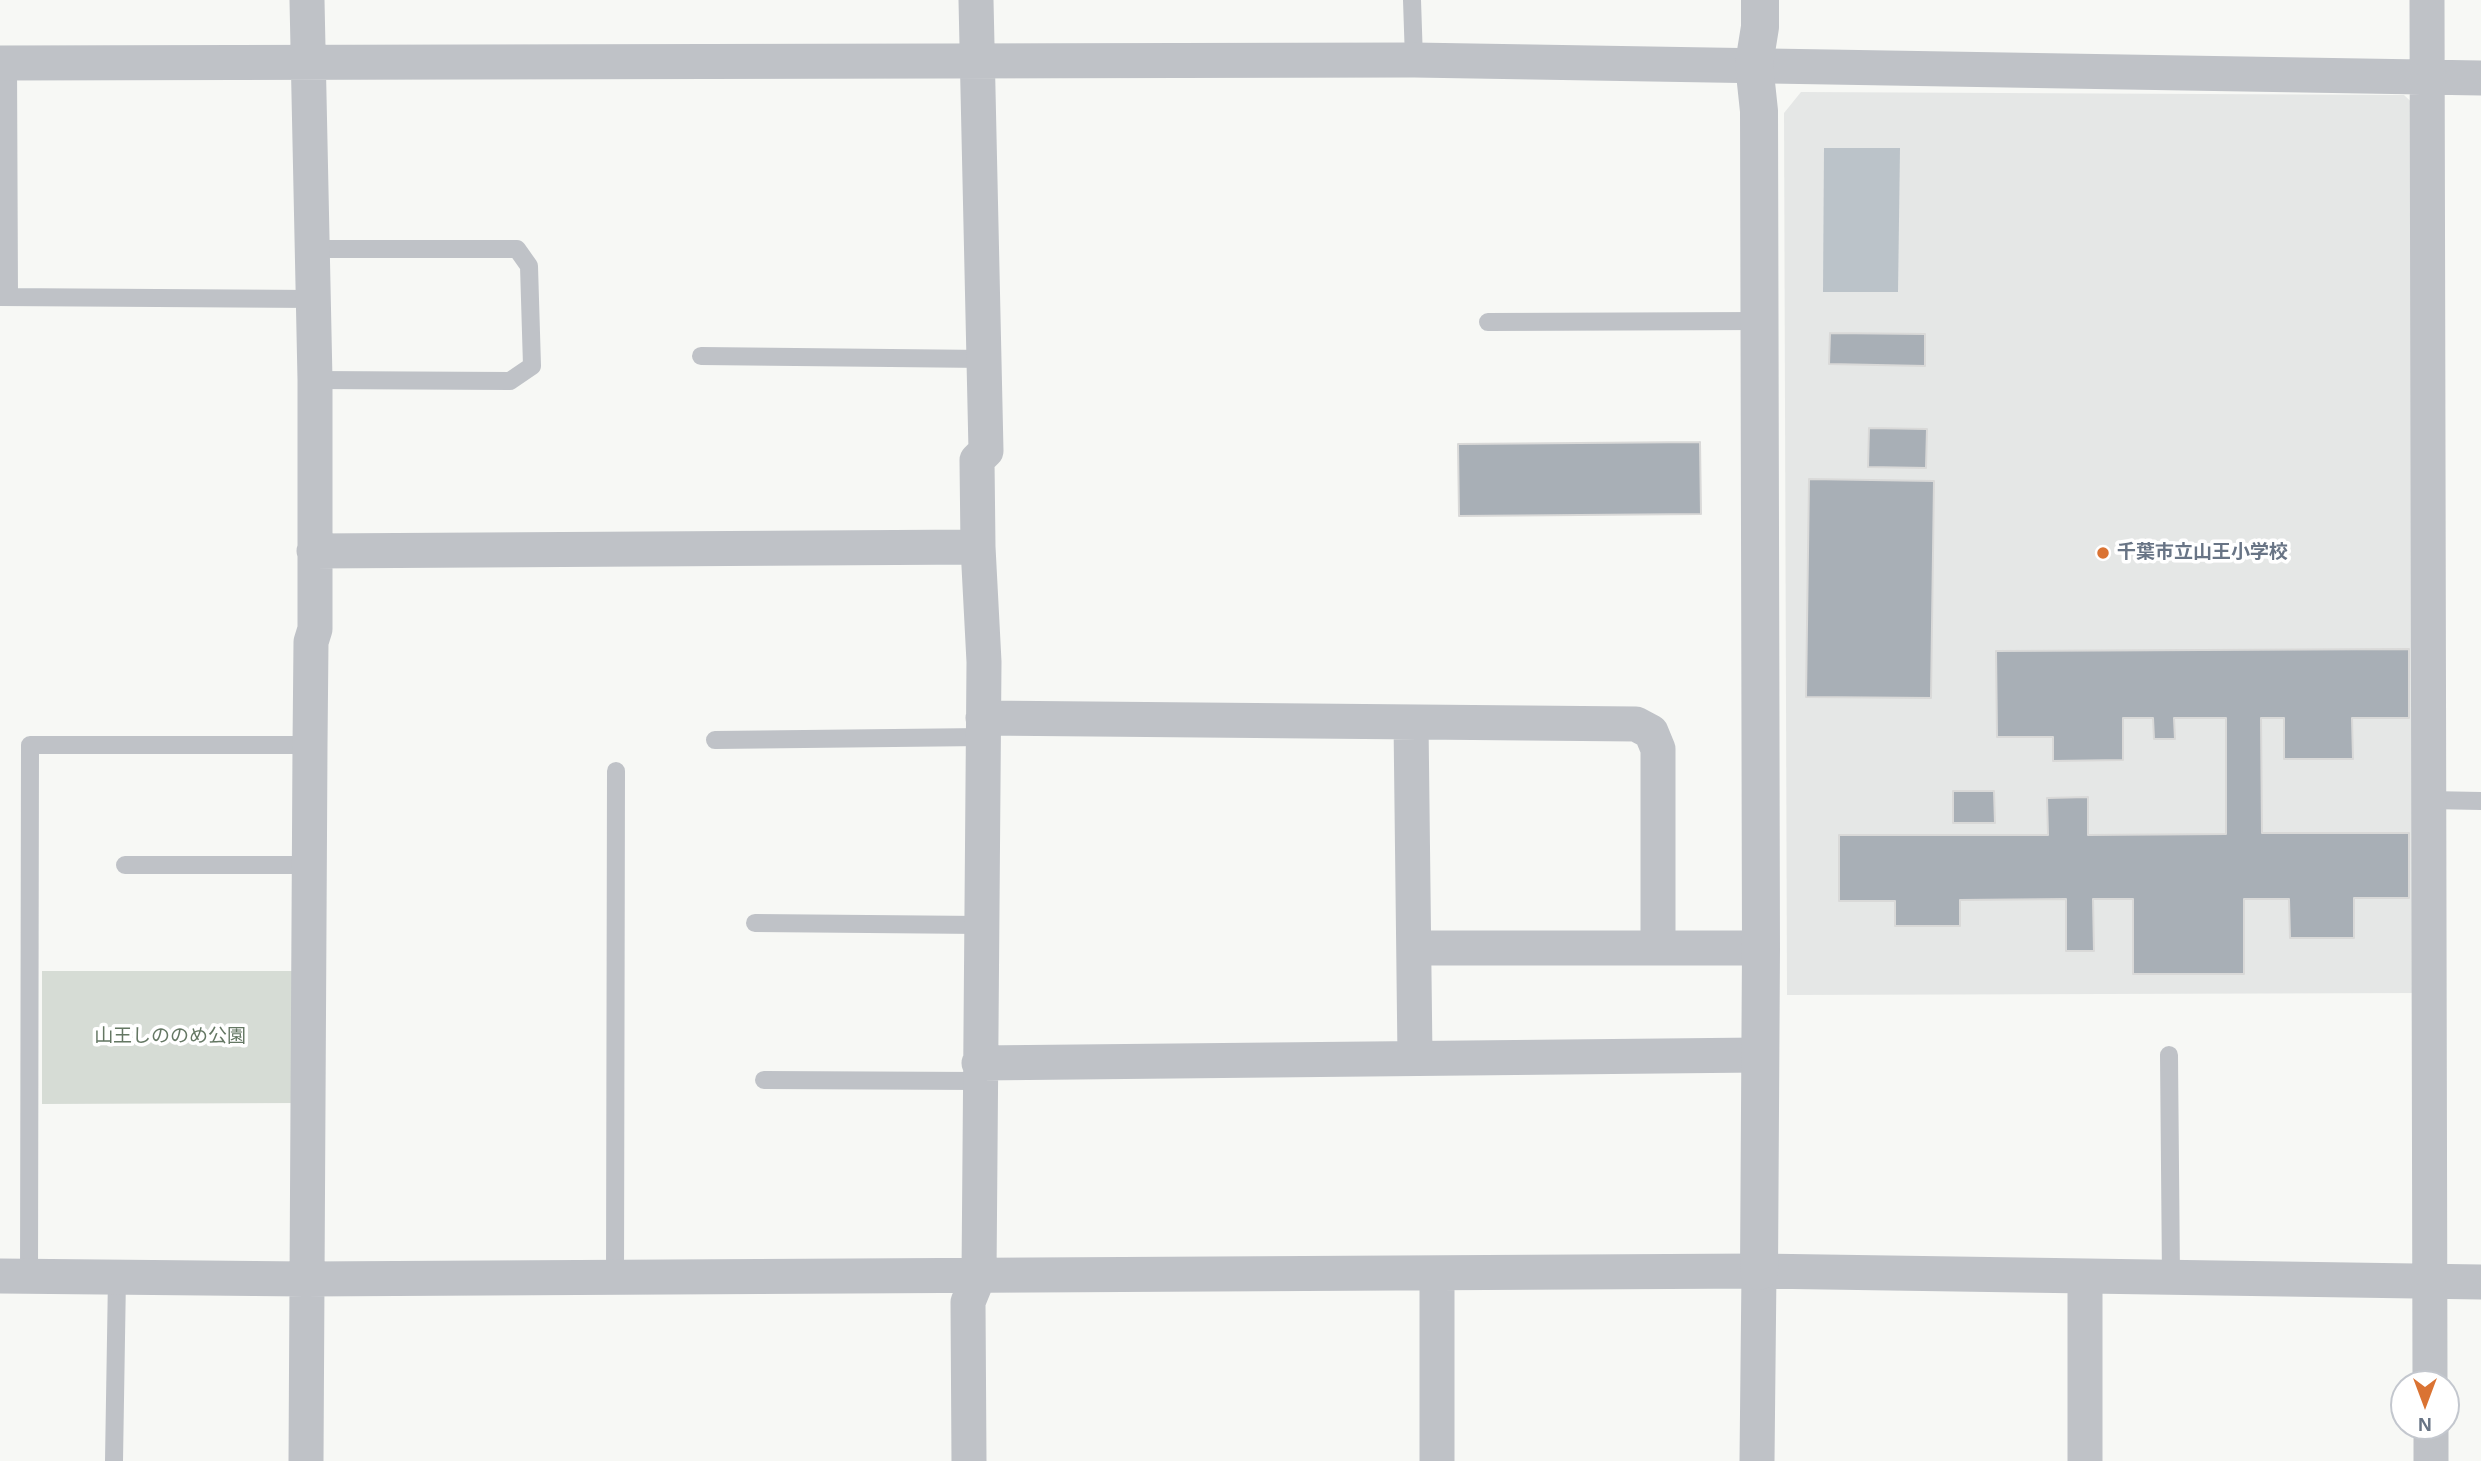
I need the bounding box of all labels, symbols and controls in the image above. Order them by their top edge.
place label: 千葉市立山王小学校 [2117,542,2288,564]
marker: 千葉市立山王小学校 [2095,545,2111,561]
park label: 山王しののめ公園 [94,1026,246,1048]
north arrow [2390,1370,2460,1440]
text: N [2418,1414,2432,1435]

